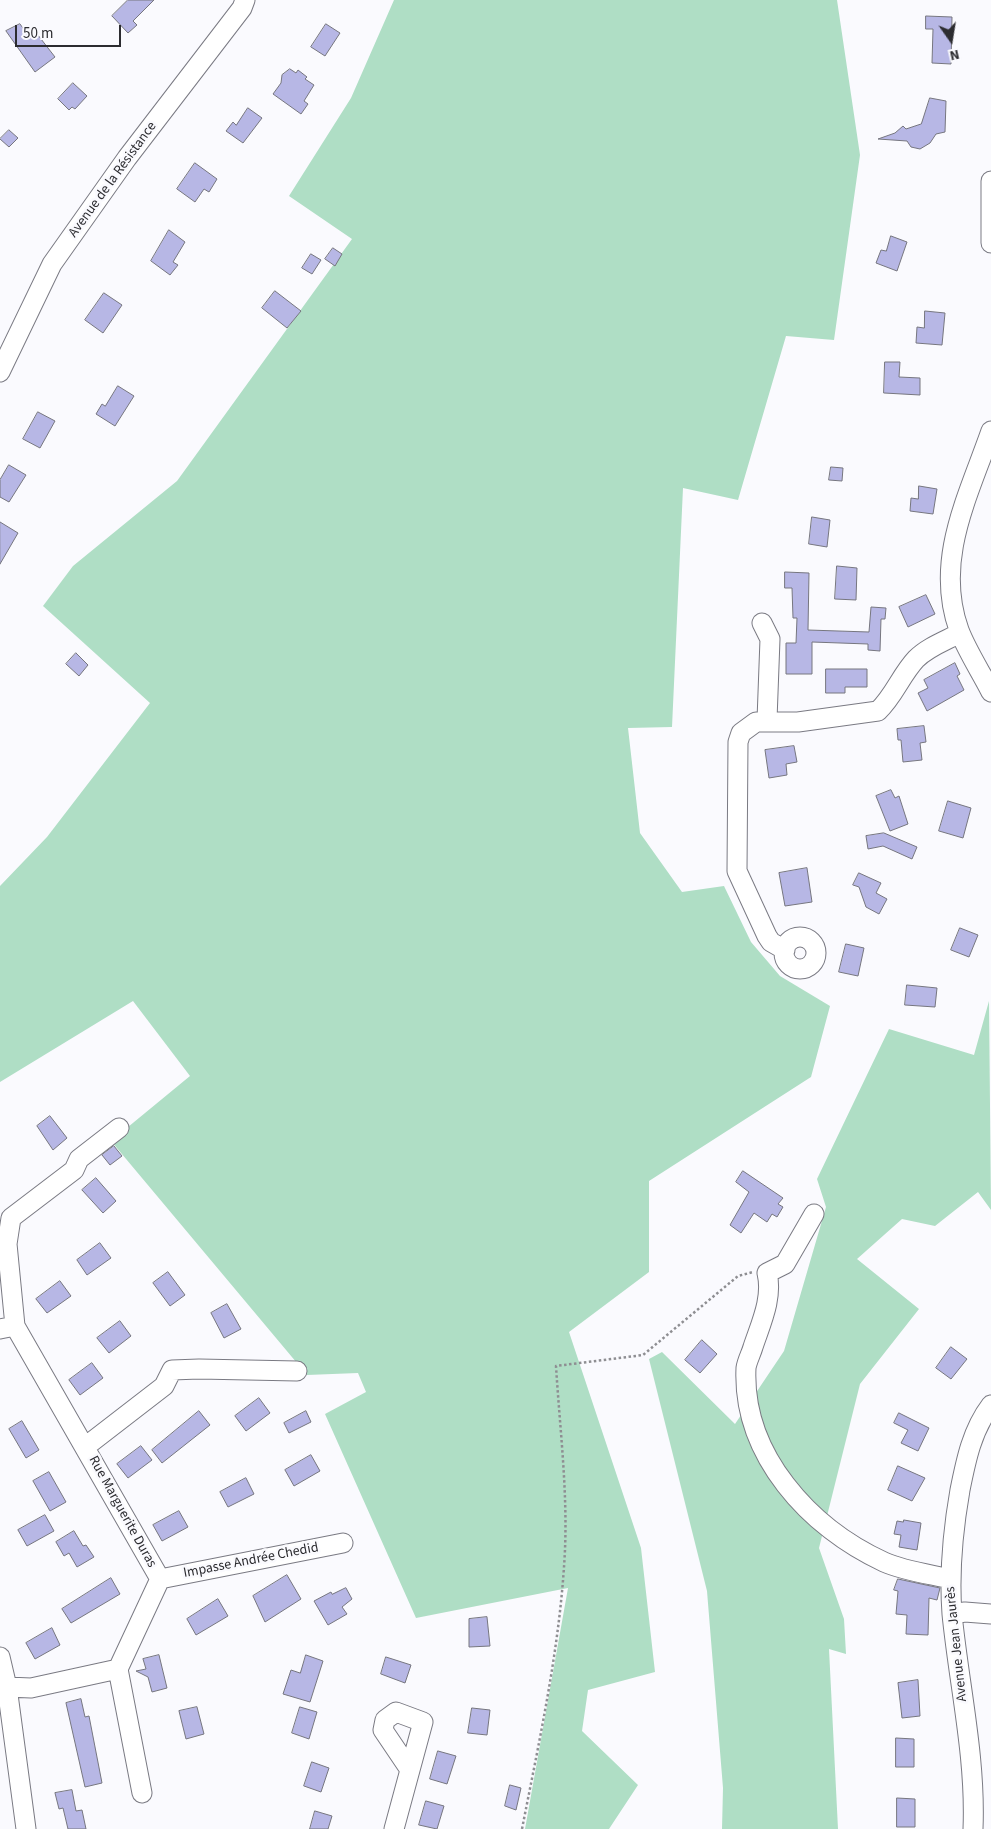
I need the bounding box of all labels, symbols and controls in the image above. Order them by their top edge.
scale bar [18,15,124,47]
north arrow [926,15,976,65]
text: 50 m [23,23,53,44]
text: N [948,44,961,65]
street label: Avenue de la Résistance [65,119,161,241]
street label: Rue Marguerite Duras [84,1453,160,1571]
street label: Impasse Andrée Chedid [182,1540,320,1582]
street label: Avenue Jean Jaurès [943,1586,971,1702]

